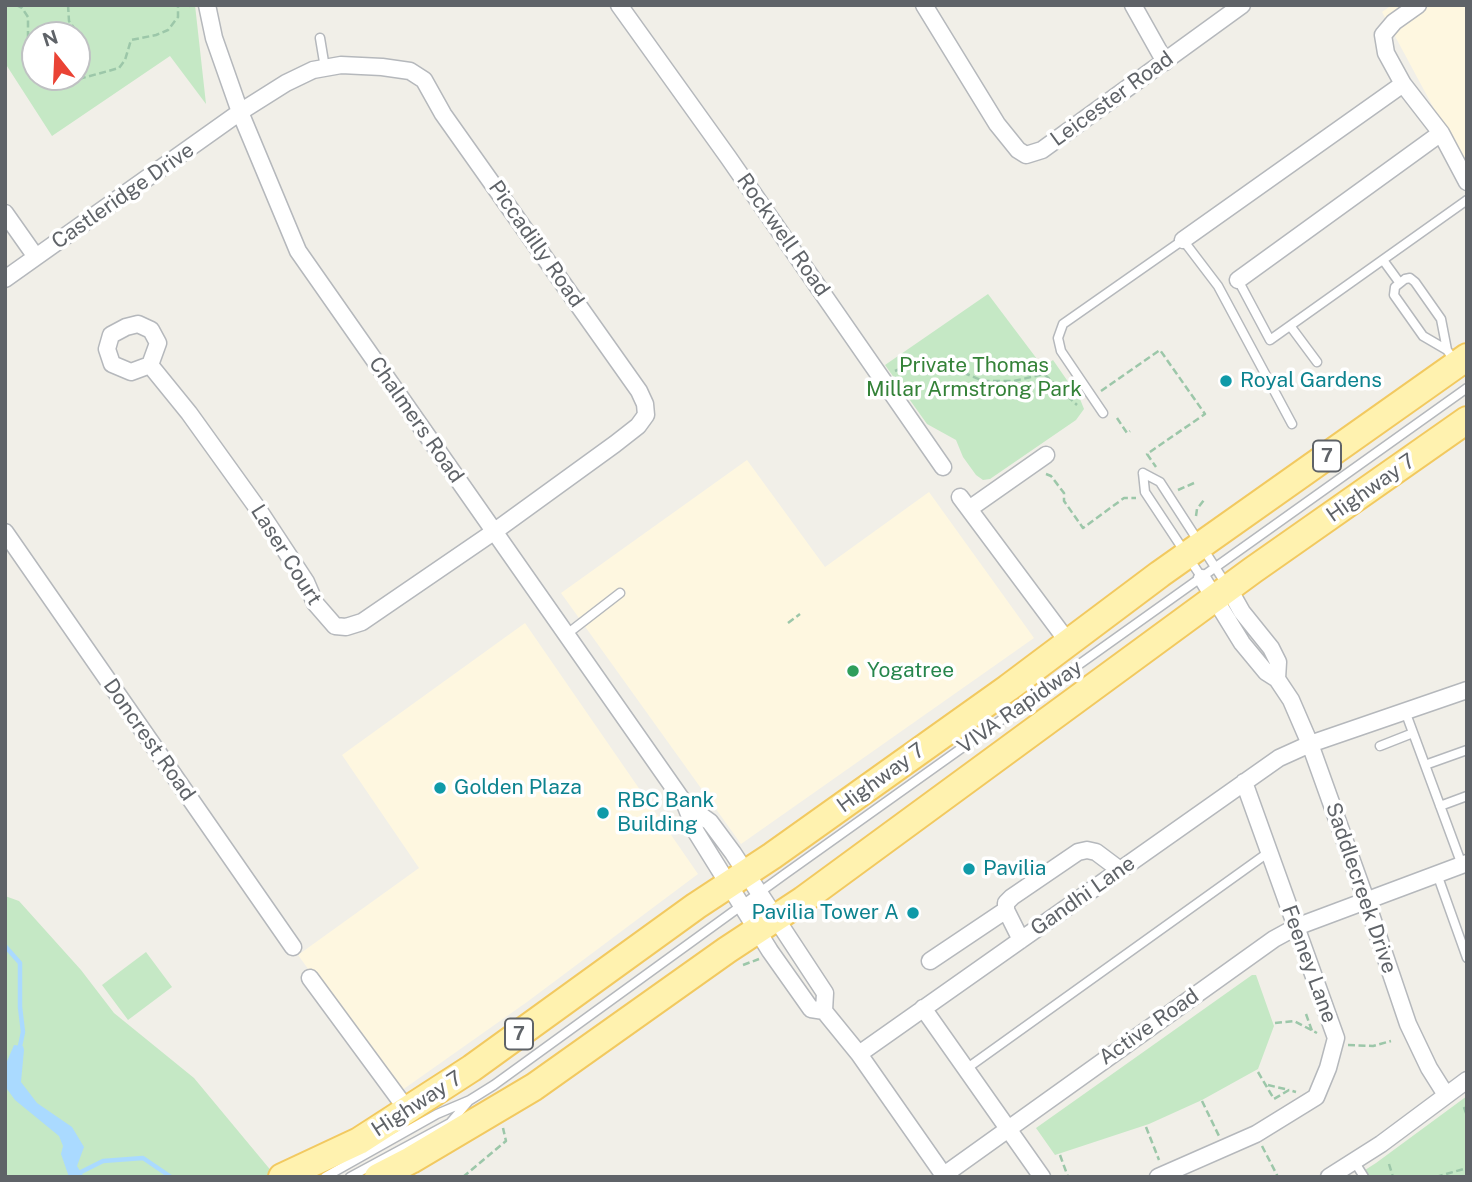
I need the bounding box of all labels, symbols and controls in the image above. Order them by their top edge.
north arrow [21,21,91,91]
text: N [40,25,61,51]
street label: Leicester Road [1046,46,1178,152]
street label: Castleridge Drive [47,138,199,254]
street label: Rockwell Road [731,169,835,301]
street label: Piccadilly Road [483,176,589,312]
street label: Chalmers Road [363,352,469,488]
park label: Private Thomas Millar Armstrong Park [866,353,1082,403]
place label: Royal Gardens [1240,368,1382,394]
marker: Royal Gardens [1218,373,1234,389]
road number: 7 [1313,440,1341,471]
street label: Highway 7 [1322,448,1420,528]
street label: Laser Court [245,500,327,610]
street label: VIVA Rapidway [953,655,1087,759]
place label: Yogatree [867,658,954,684]
marker: Yogatree [845,663,861,679]
street label: Doncrest Road [98,674,200,806]
street label: Highway 7 [832,738,930,818]
place label: Golden Plaza [454,775,582,801]
marker: Golden Plaza [432,780,448,796]
place label: RBC Bank Building [617,788,714,838]
street label: Saddlecreek Drive [1320,799,1402,977]
marker: RBC Bank Building [595,805,611,821]
street label: Gandhi Lane [1026,851,1140,941]
place label: Pavilia [983,856,1046,882]
marker: Pavilia [961,861,977,877]
place label: Pavilia Tower A [751,900,899,926]
street label: Feeney Lane [1276,902,1342,1026]
marker: Pavilia Tower A [905,905,921,921]
street label: Active Road [1094,983,1204,1071]
road number: 7 [505,1018,533,1050]
street label: Highway 7 [367,1066,467,1142]

